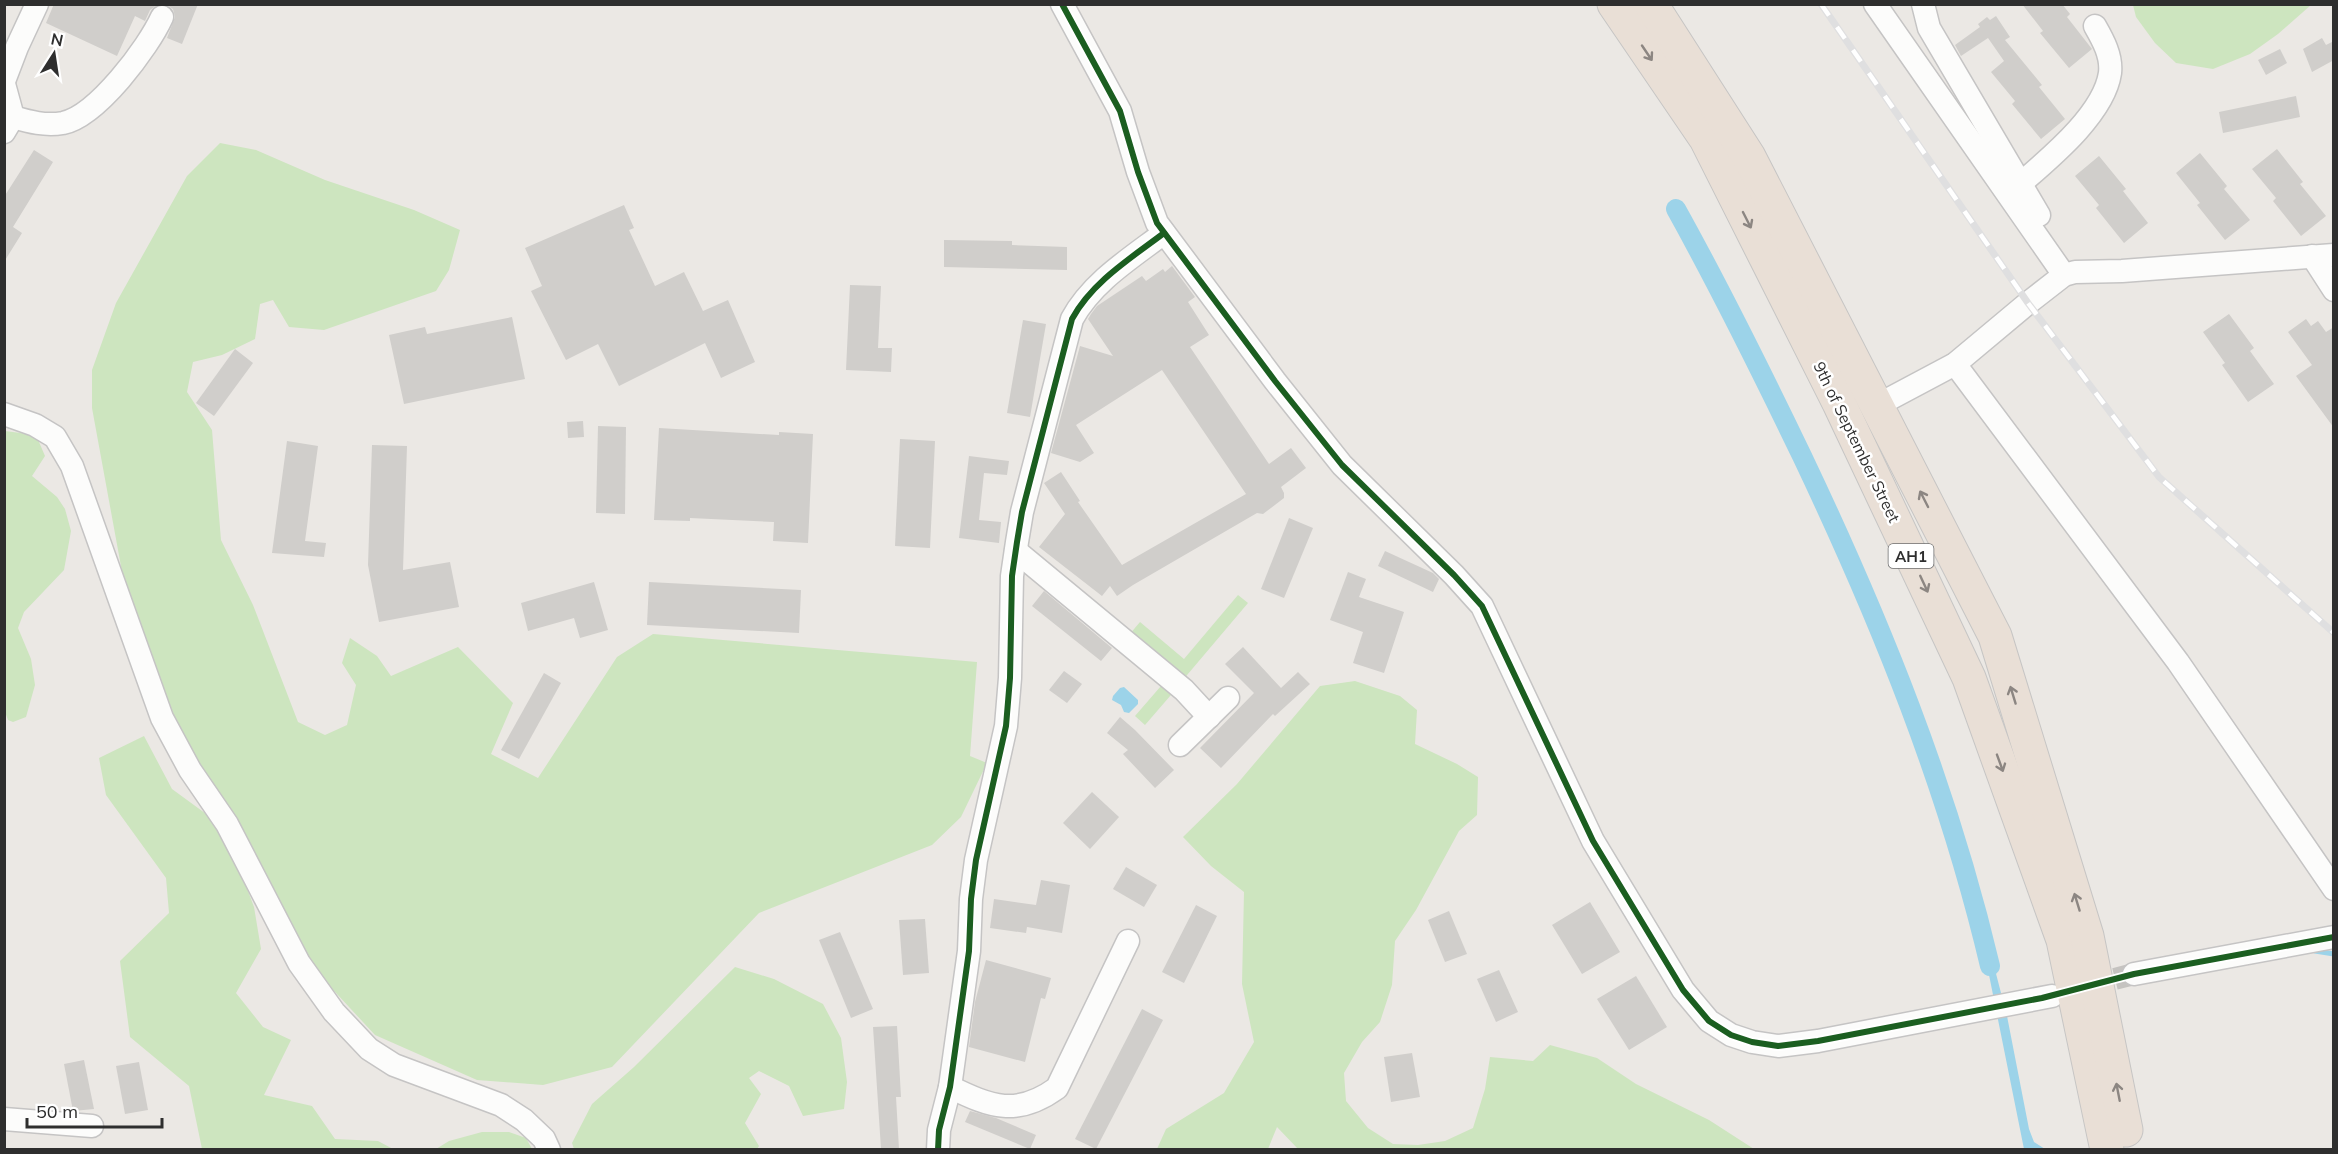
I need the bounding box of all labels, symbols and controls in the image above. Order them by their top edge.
north arrow [24,24,84,84]
text: N [49,28,65,50]
one-way arrow [1641,44,1653,60]
one-way arrow [1741,210,1753,228]
street label: 9th of September Street [1809,358,1905,526]
one-way arrow [1918,490,1930,508]
road number: AH1 [1888,544,1934,568]
one-way arrow [1919,574,1931,592]
one-way arrow [2007,686,2018,705]
one-way arrow [1995,753,2006,772]
one-way arrow [2071,893,2082,912]
one-way arrow [2112,1083,2123,1102]
scale bar [27,1091,162,1129]
text: 50 m [36,1100,78,1123]

